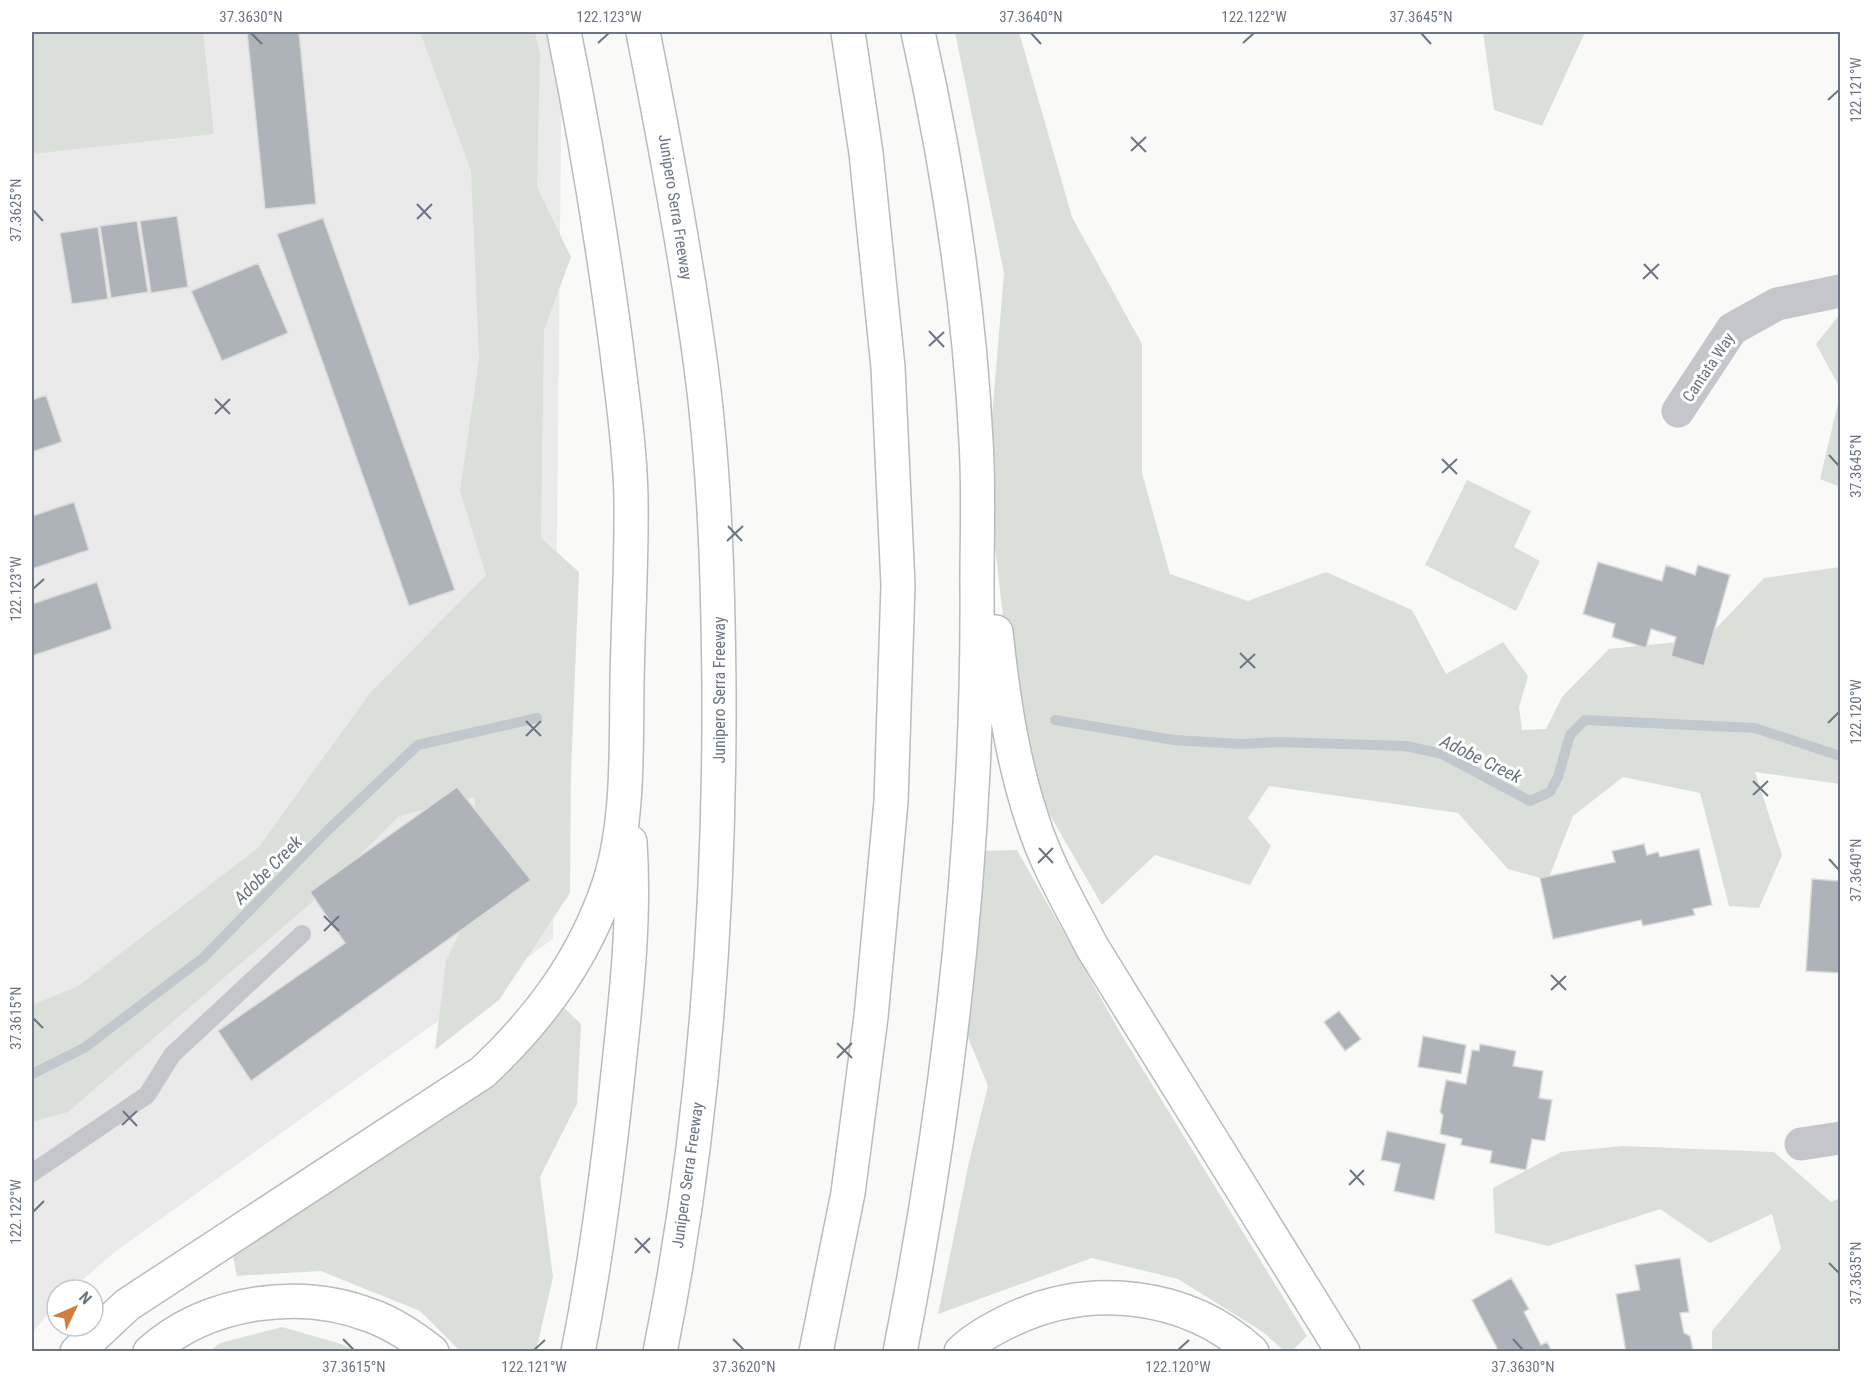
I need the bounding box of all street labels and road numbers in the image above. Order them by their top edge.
street label: Junipero Serra Freeway [655,133,696,282]
street label: Cantata Way [1678,329,1739,405]
street label: Junipero Serra Freeway [710,616,729,764]
street label: Junipero Serra Freeway [668,1101,707,1249]

